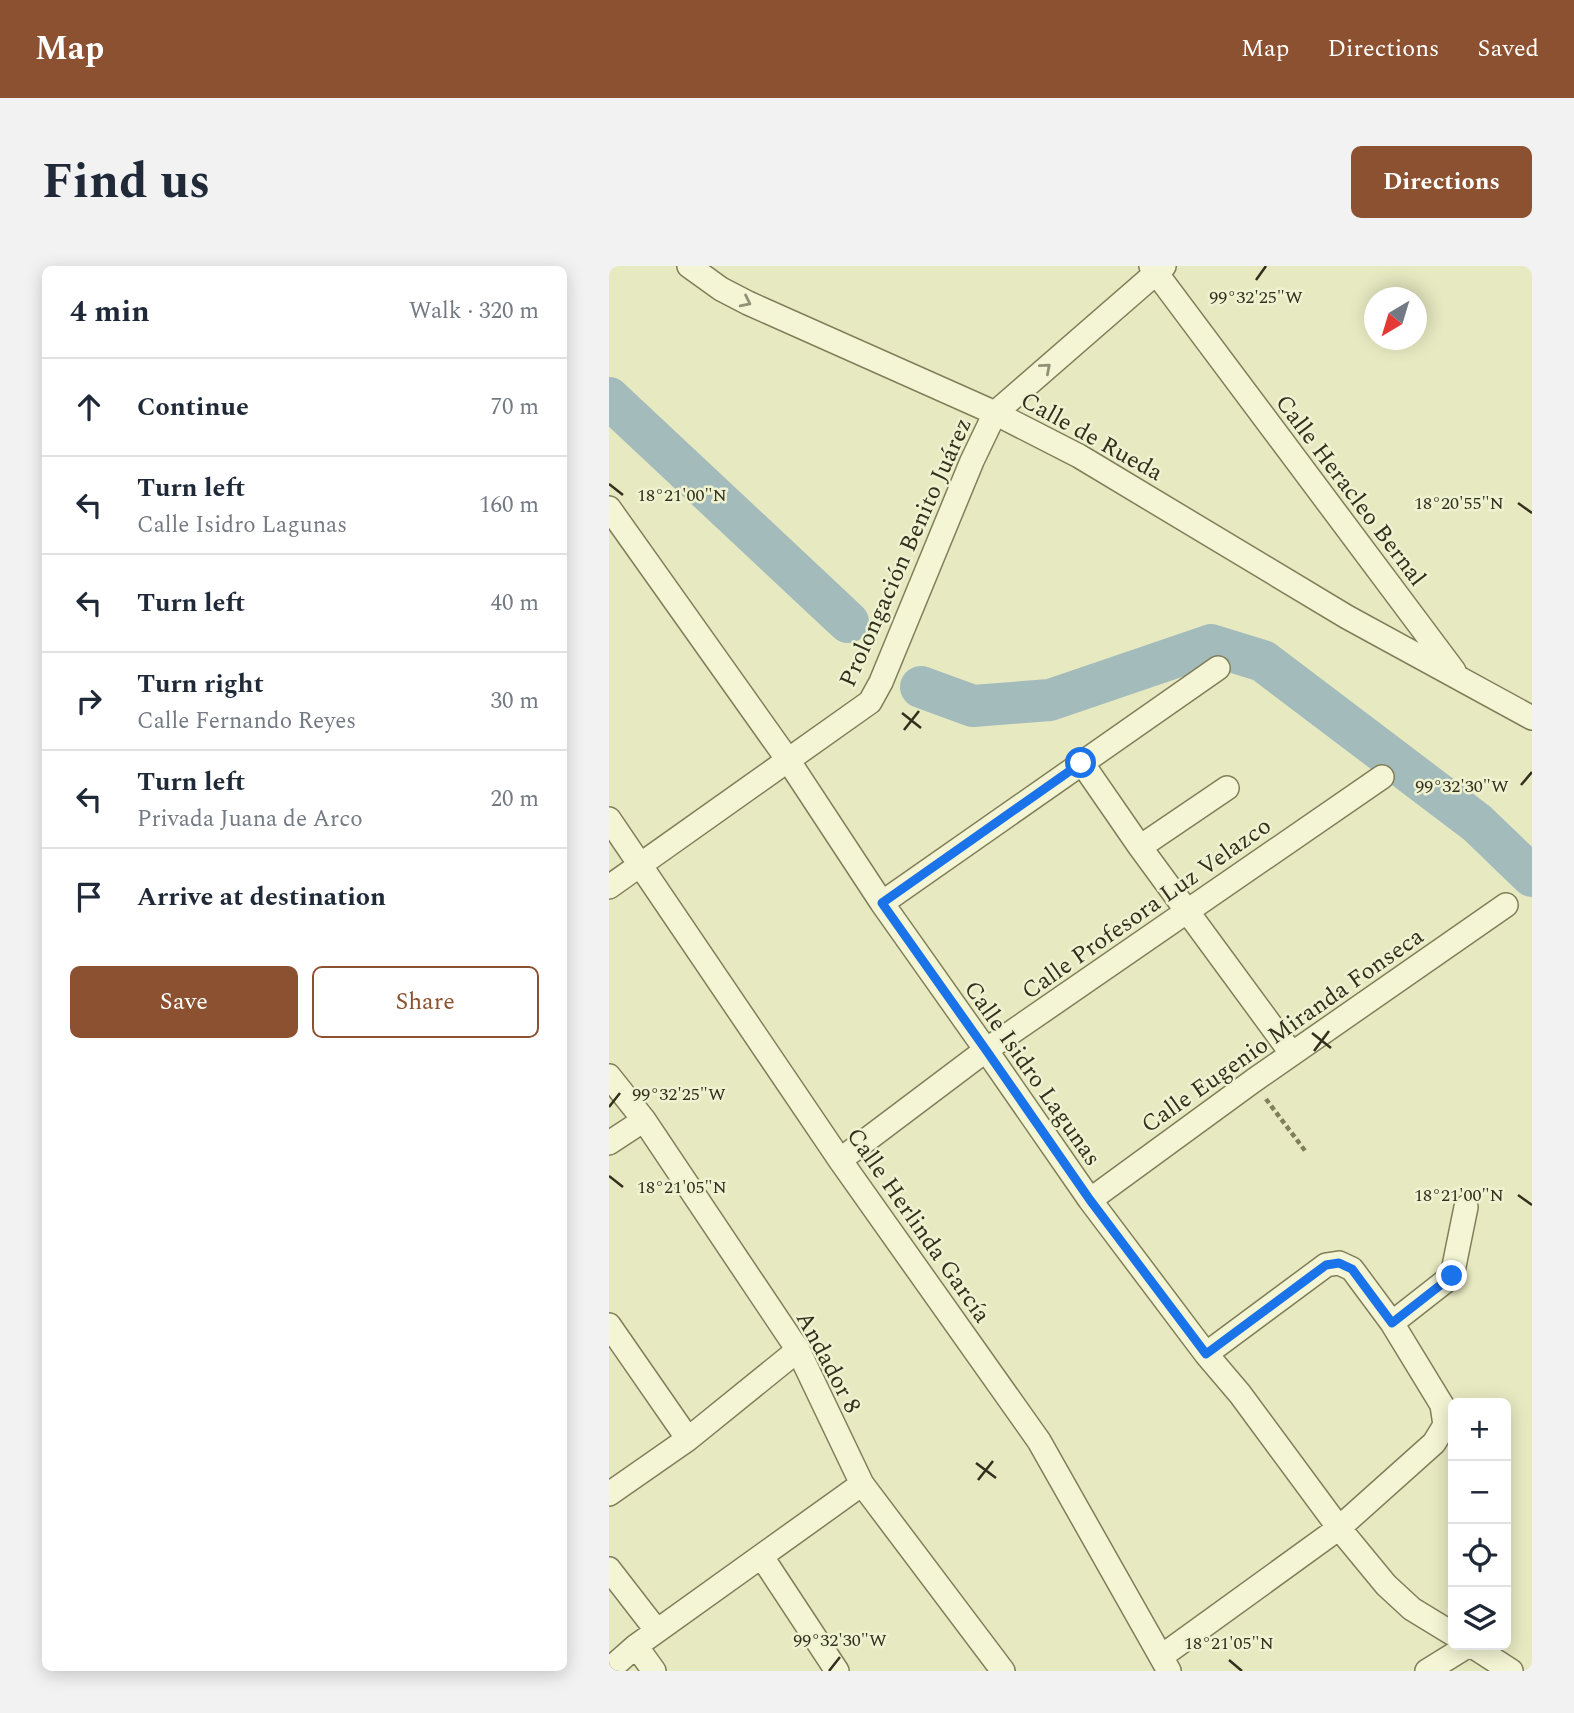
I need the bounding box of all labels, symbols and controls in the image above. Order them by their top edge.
text: Map [35,24,104,74]
text: Map [1241,31,1289,67]
text: Directions [1327,31,1439,67]
text: Saved [1477,31,1539,67]
text: Find us [42,145,210,220]
button: Directions [1351,146,1532,218]
text: 99°32'25"W [1209,284,1303,311]
north arrow [1364,287,1427,350]
text: 4 min [70,289,150,335]
text: Walk · 320 m [409,294,539,329]
one-way arrow [739,294,751,308]
one-way arrow [1038,364,1051,376]
street label: Calle de Rueda [1014,383,1170,491]
text: Continue [137,387,249,427]
street label: Calle Heracleo Bernal [1266,387,1434,594]
icon: ahead [70,388,108,426]
text: 70 m [490,390,539,425]
street label: Prolongación Benito Juárez [830,412,982,693]
text: Turn left [137,468,245,508]
text: 18°21'00"N [637,482,727,509]
icon: left [70,486,108,524]
text: 160 m [479,488,539,523]
text: 18°20'55"N [1414,490,1504,517]
text: Calle Isidro Lagunas [137,508,347,543]
text: Turn left [137,583,245,623]
icon: left [70,584,108,622]
text: 40 m [490,586,539,621]
text: Turn right [137,664,264,704]
icon: right [70,682,108,720]
text: 30 m [490,684,539,719]
text: Calle Fernando Reyes [137,704,356,739]
route start [1065,747,1096,778]
text: Turn left [137,762,245,802]
text: 99°32'30"W [1415,773,1509,800]
icon: left [70,780,108,818]
text: 20 m [490,782,539,817]
text: Privada Juana de Arco [137,802,363,837]
street label: Calle Profesora Luz Velazco [1014,809,1279,1009]
text: Arrive at destination [137,877,386,917]
icon: arrive [70,878,108,916]
street label: Calle Eugenio Miranda Fonseca [1134,919,1432,1142]
button: Save [70,966,298,1038]
button: Share [312,966,539,1038]
street label: Calle Isidro Lagunas [955,973,1110,1174]
text: 99°32'25"W [632,1081,726,1108]
street label: Calle Herlinda García [837,1120,999,1331]
text: 18°21'05"N [637,1174,727,1201]
text: 18°21'00"N [1414,1182,1504,1209]
route end [1436,1260,1467,1291]
street label: Andador 8 [786,1305,870,1420]
map controls [1448,1398,1511,1650]
button: + [1448,1398,1511,1461]
button: − [1448,1461,1511,1524]
button: locate [1448,1524,1511,1587]
button: layers [1448,1587,1511,1650]
text: 99°32'30"W [793,1627,887,1654]
text: 18°21'05"N [1184,1630,1274,1657]

